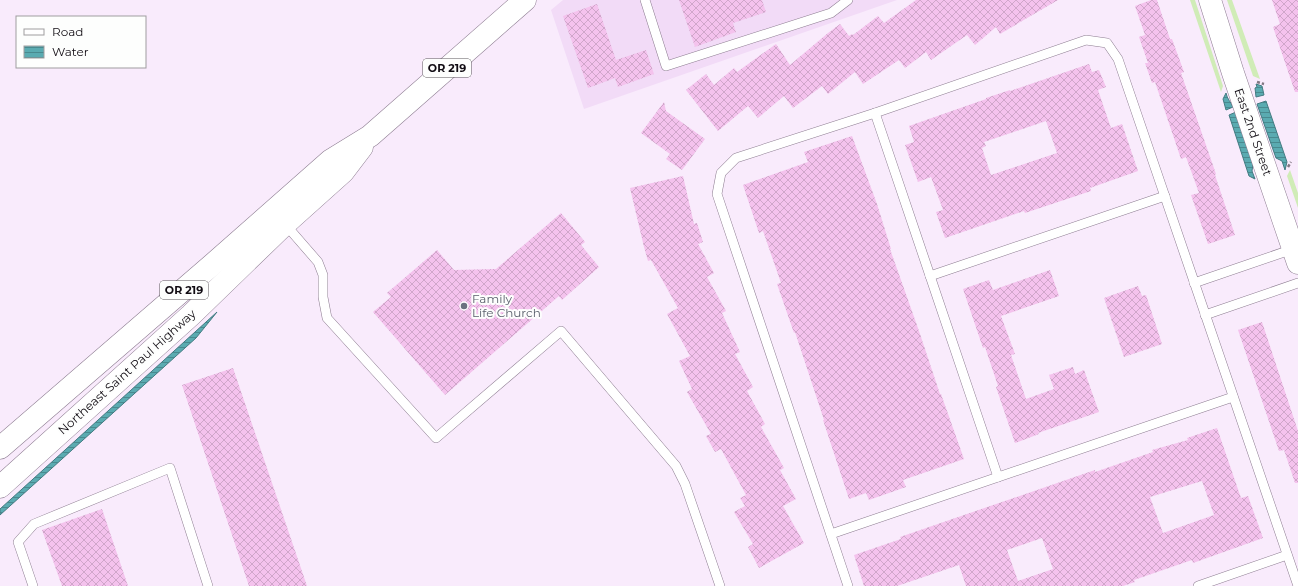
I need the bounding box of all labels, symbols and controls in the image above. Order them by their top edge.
legend [16,16,146,68]
text: Road [52,24,83,39]
text: Water [52,44,89,59]
road number: OR 219 [423,59,471,77]
street label: East 2nd Street [1232,86,1275,178]
road number: OR 219 [160,281,208,299]
place label: Family Life Church [472,291,541,320]
marker: Family Life Church [459,301,469,311]
street label: Northeast Saint Paul Highway [55,306,199,437]

